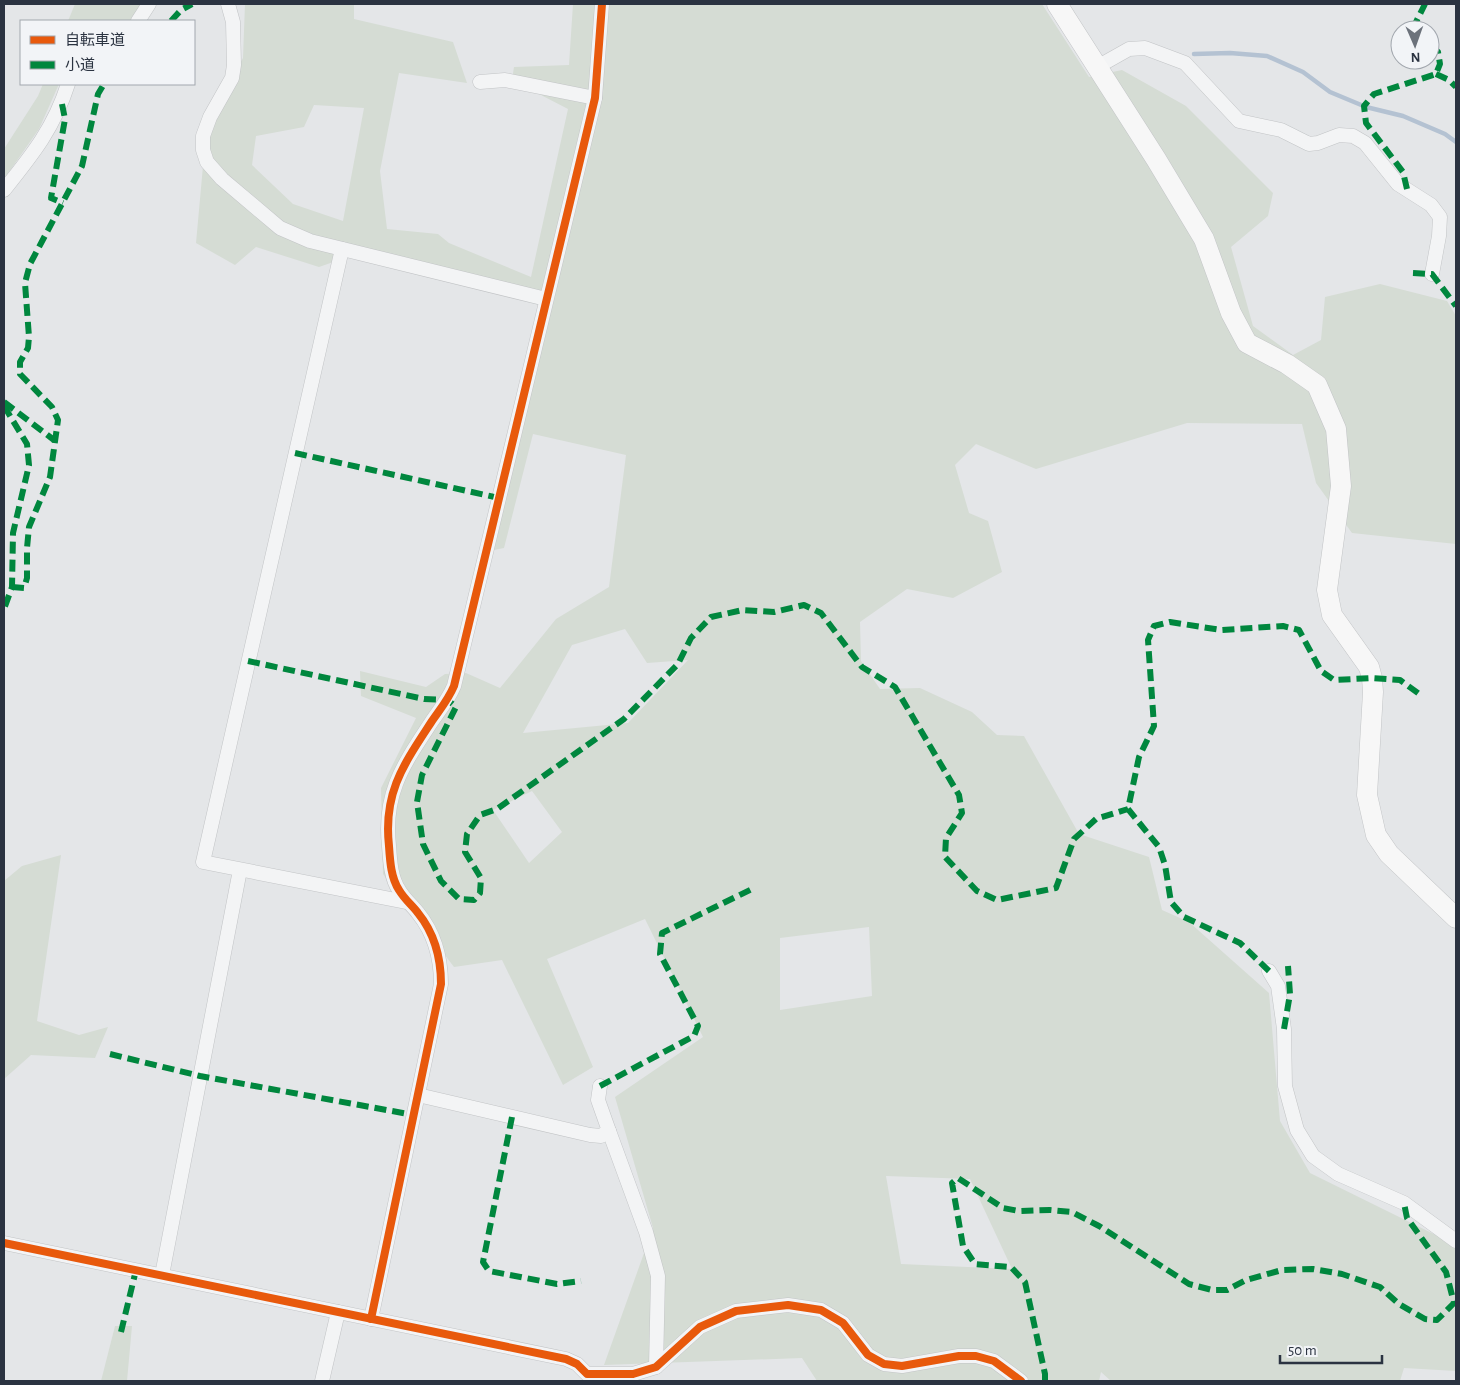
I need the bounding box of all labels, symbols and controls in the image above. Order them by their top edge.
legend [20,20,195,85]
north arrow [1390,20,1440,70]
text: 自転車道 [65,32,125,48]
text: N [1410,50,1421,64]
text: 小道 [65,57,95,73]
scale bar [1280,1332,1382,1364]
text: 50 m [1288,1343,1317,1358]

